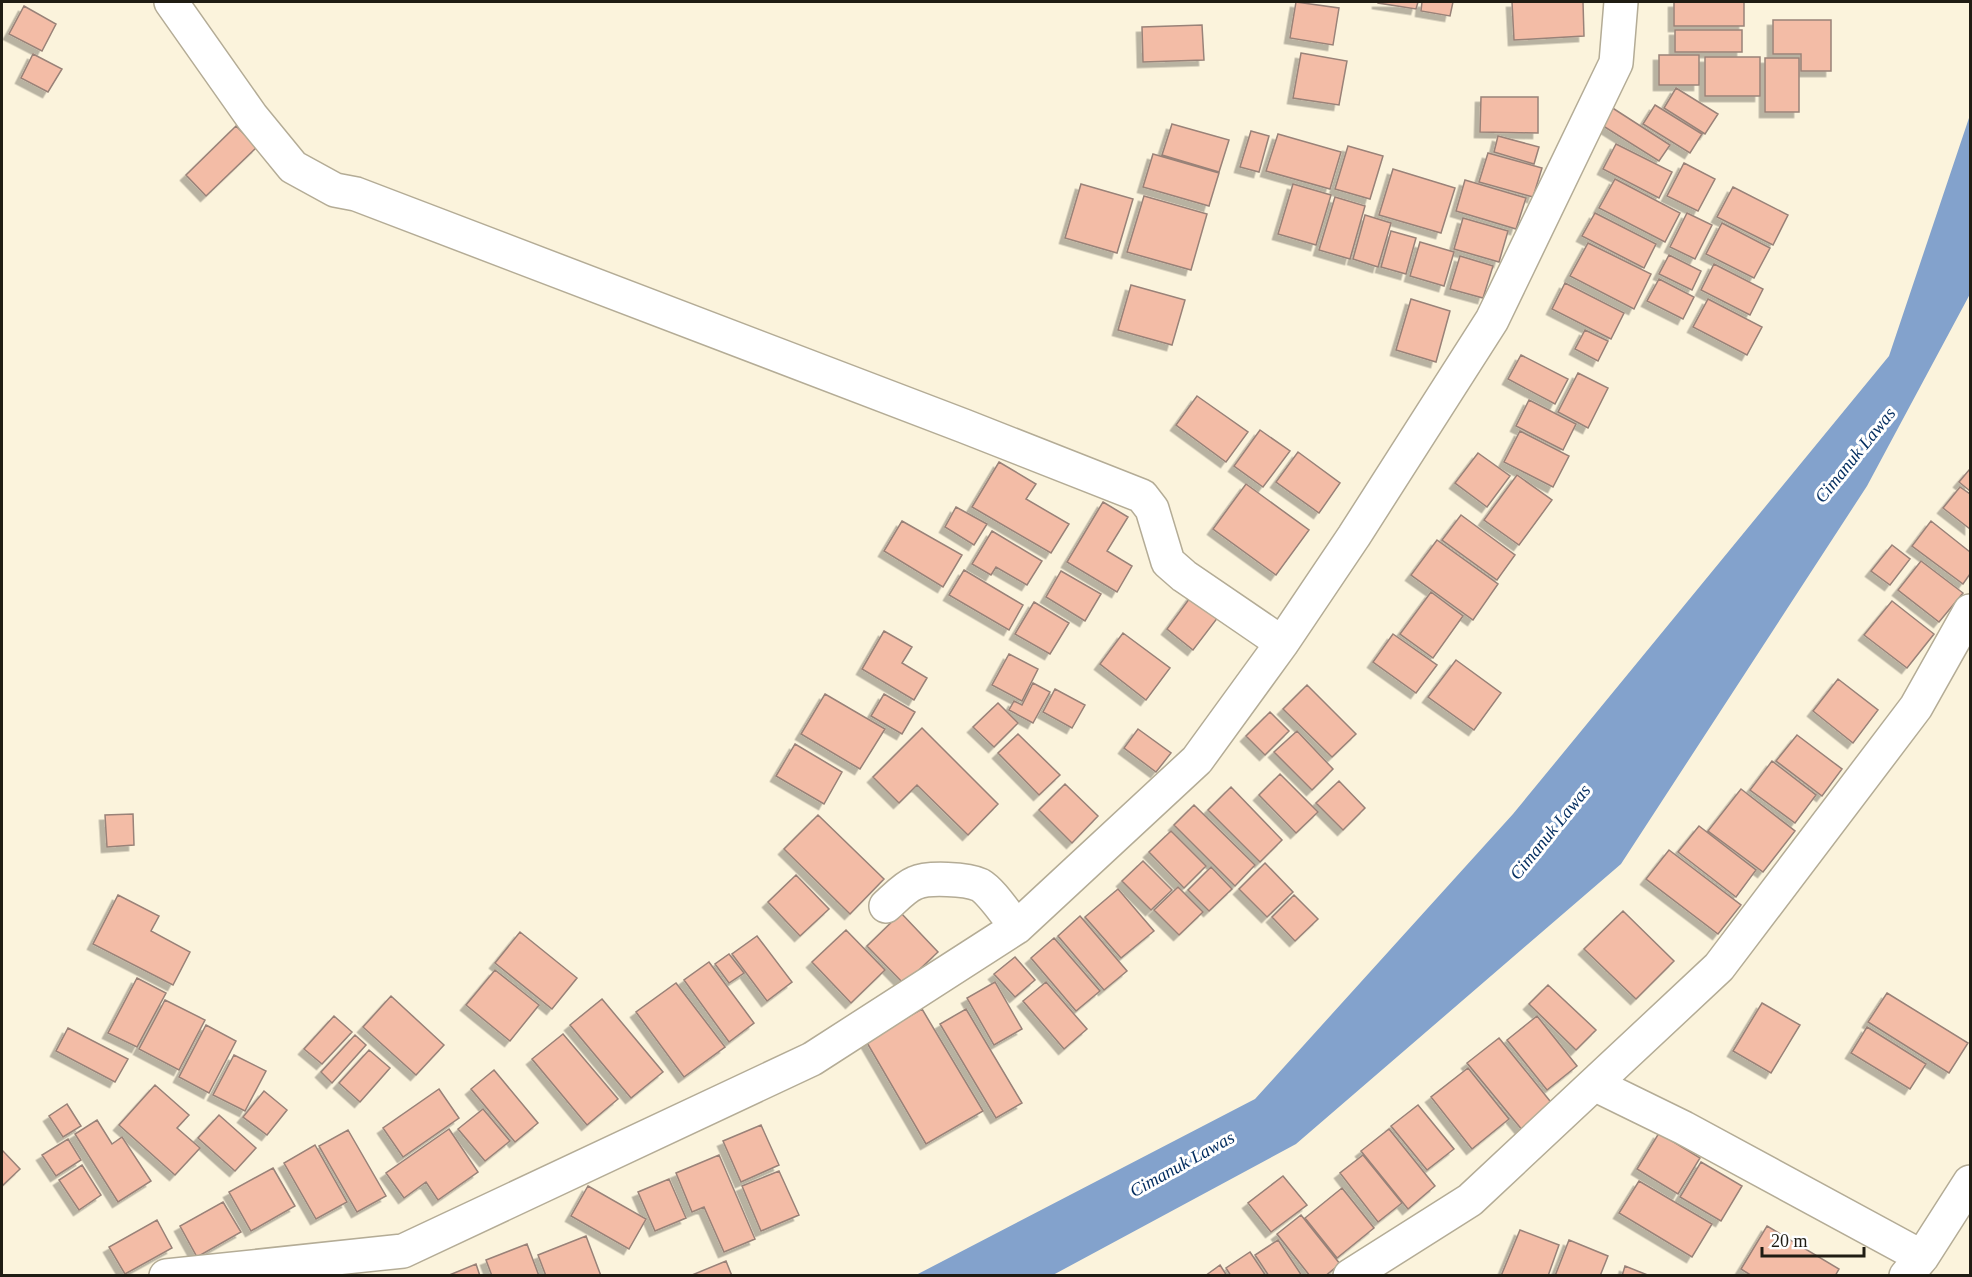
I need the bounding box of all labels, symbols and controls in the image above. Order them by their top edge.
water label: Cimanuk Lawas [1811,403,1899,507]
water label: Cimanuk Lawas [1506,780,1594,884]
water label: Cimanuk Lawas [1126,1127,1238,1201]
scale bar [1762,1220,1864,1258]
text: 20 m [1771,1231,1808,1251]

